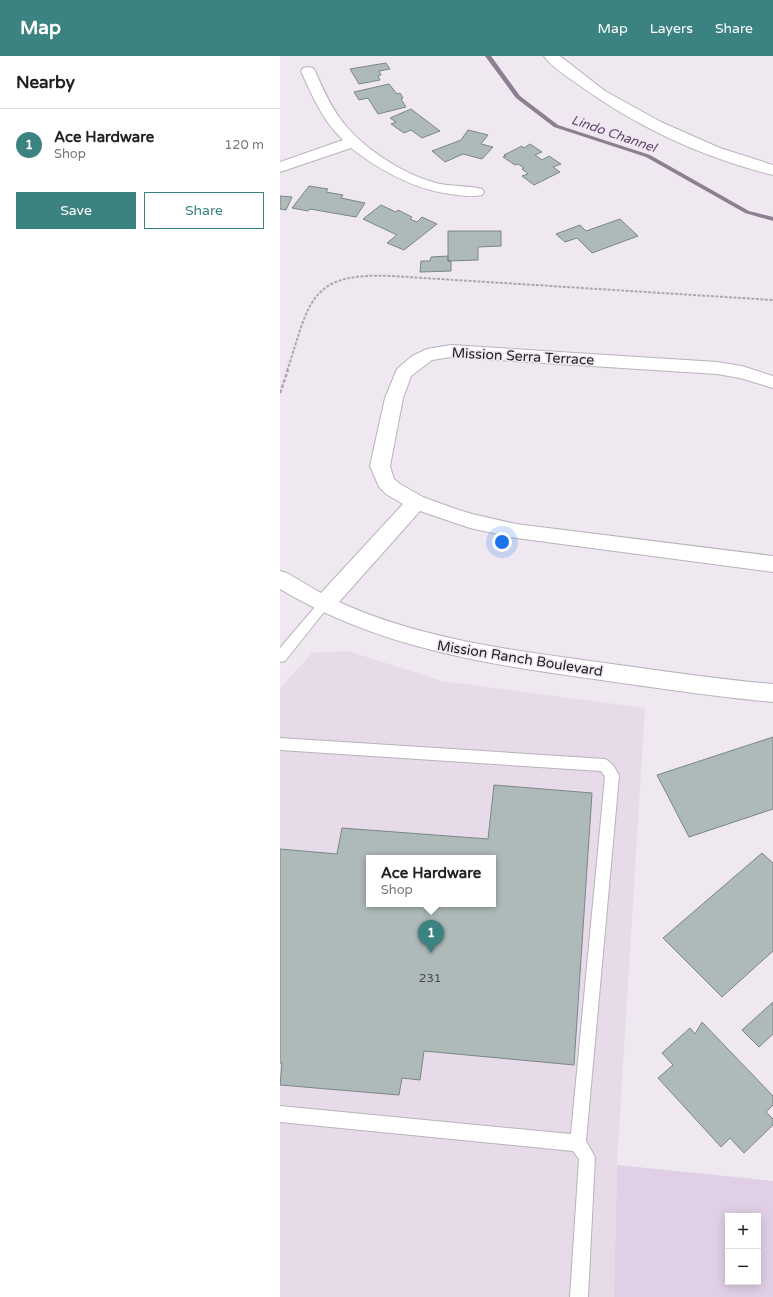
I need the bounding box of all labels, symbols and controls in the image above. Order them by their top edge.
text: Map [20,17,61,39]
text: Map [598,20,628,37]
text: Layers [650,20,693,37]
text: Share [715,20,753,37]
text: Nearby [16,72,75,93]
water label: Lindo Channel [569,112,660,157]
text: Ace Hardware [54,128,154,146]
text: 1 [25,137,33,153]
text: 120 m [224,137,264,153]
text: Shop [54,146,86,162]
button: Save [16,192,136,229]
button: Share [144,192,264,229]
street label: Mission Serra Terrace [451,344,595,369]
your location [492,532,512,552]
street label: Mission Ranch Boulevard [436,637,604,680]
popup [366,855,496,907]
text: Ace Hardware [381,864,481,882]
text: Shop [381,882,413,898]
pin: 1 [418,920,444,953]
house number: 231 [419,971,441,985]
map controls [725,1213,761,1285]
button: + [725,1213,761,1249]
button: − [725,1249,761,1285]

